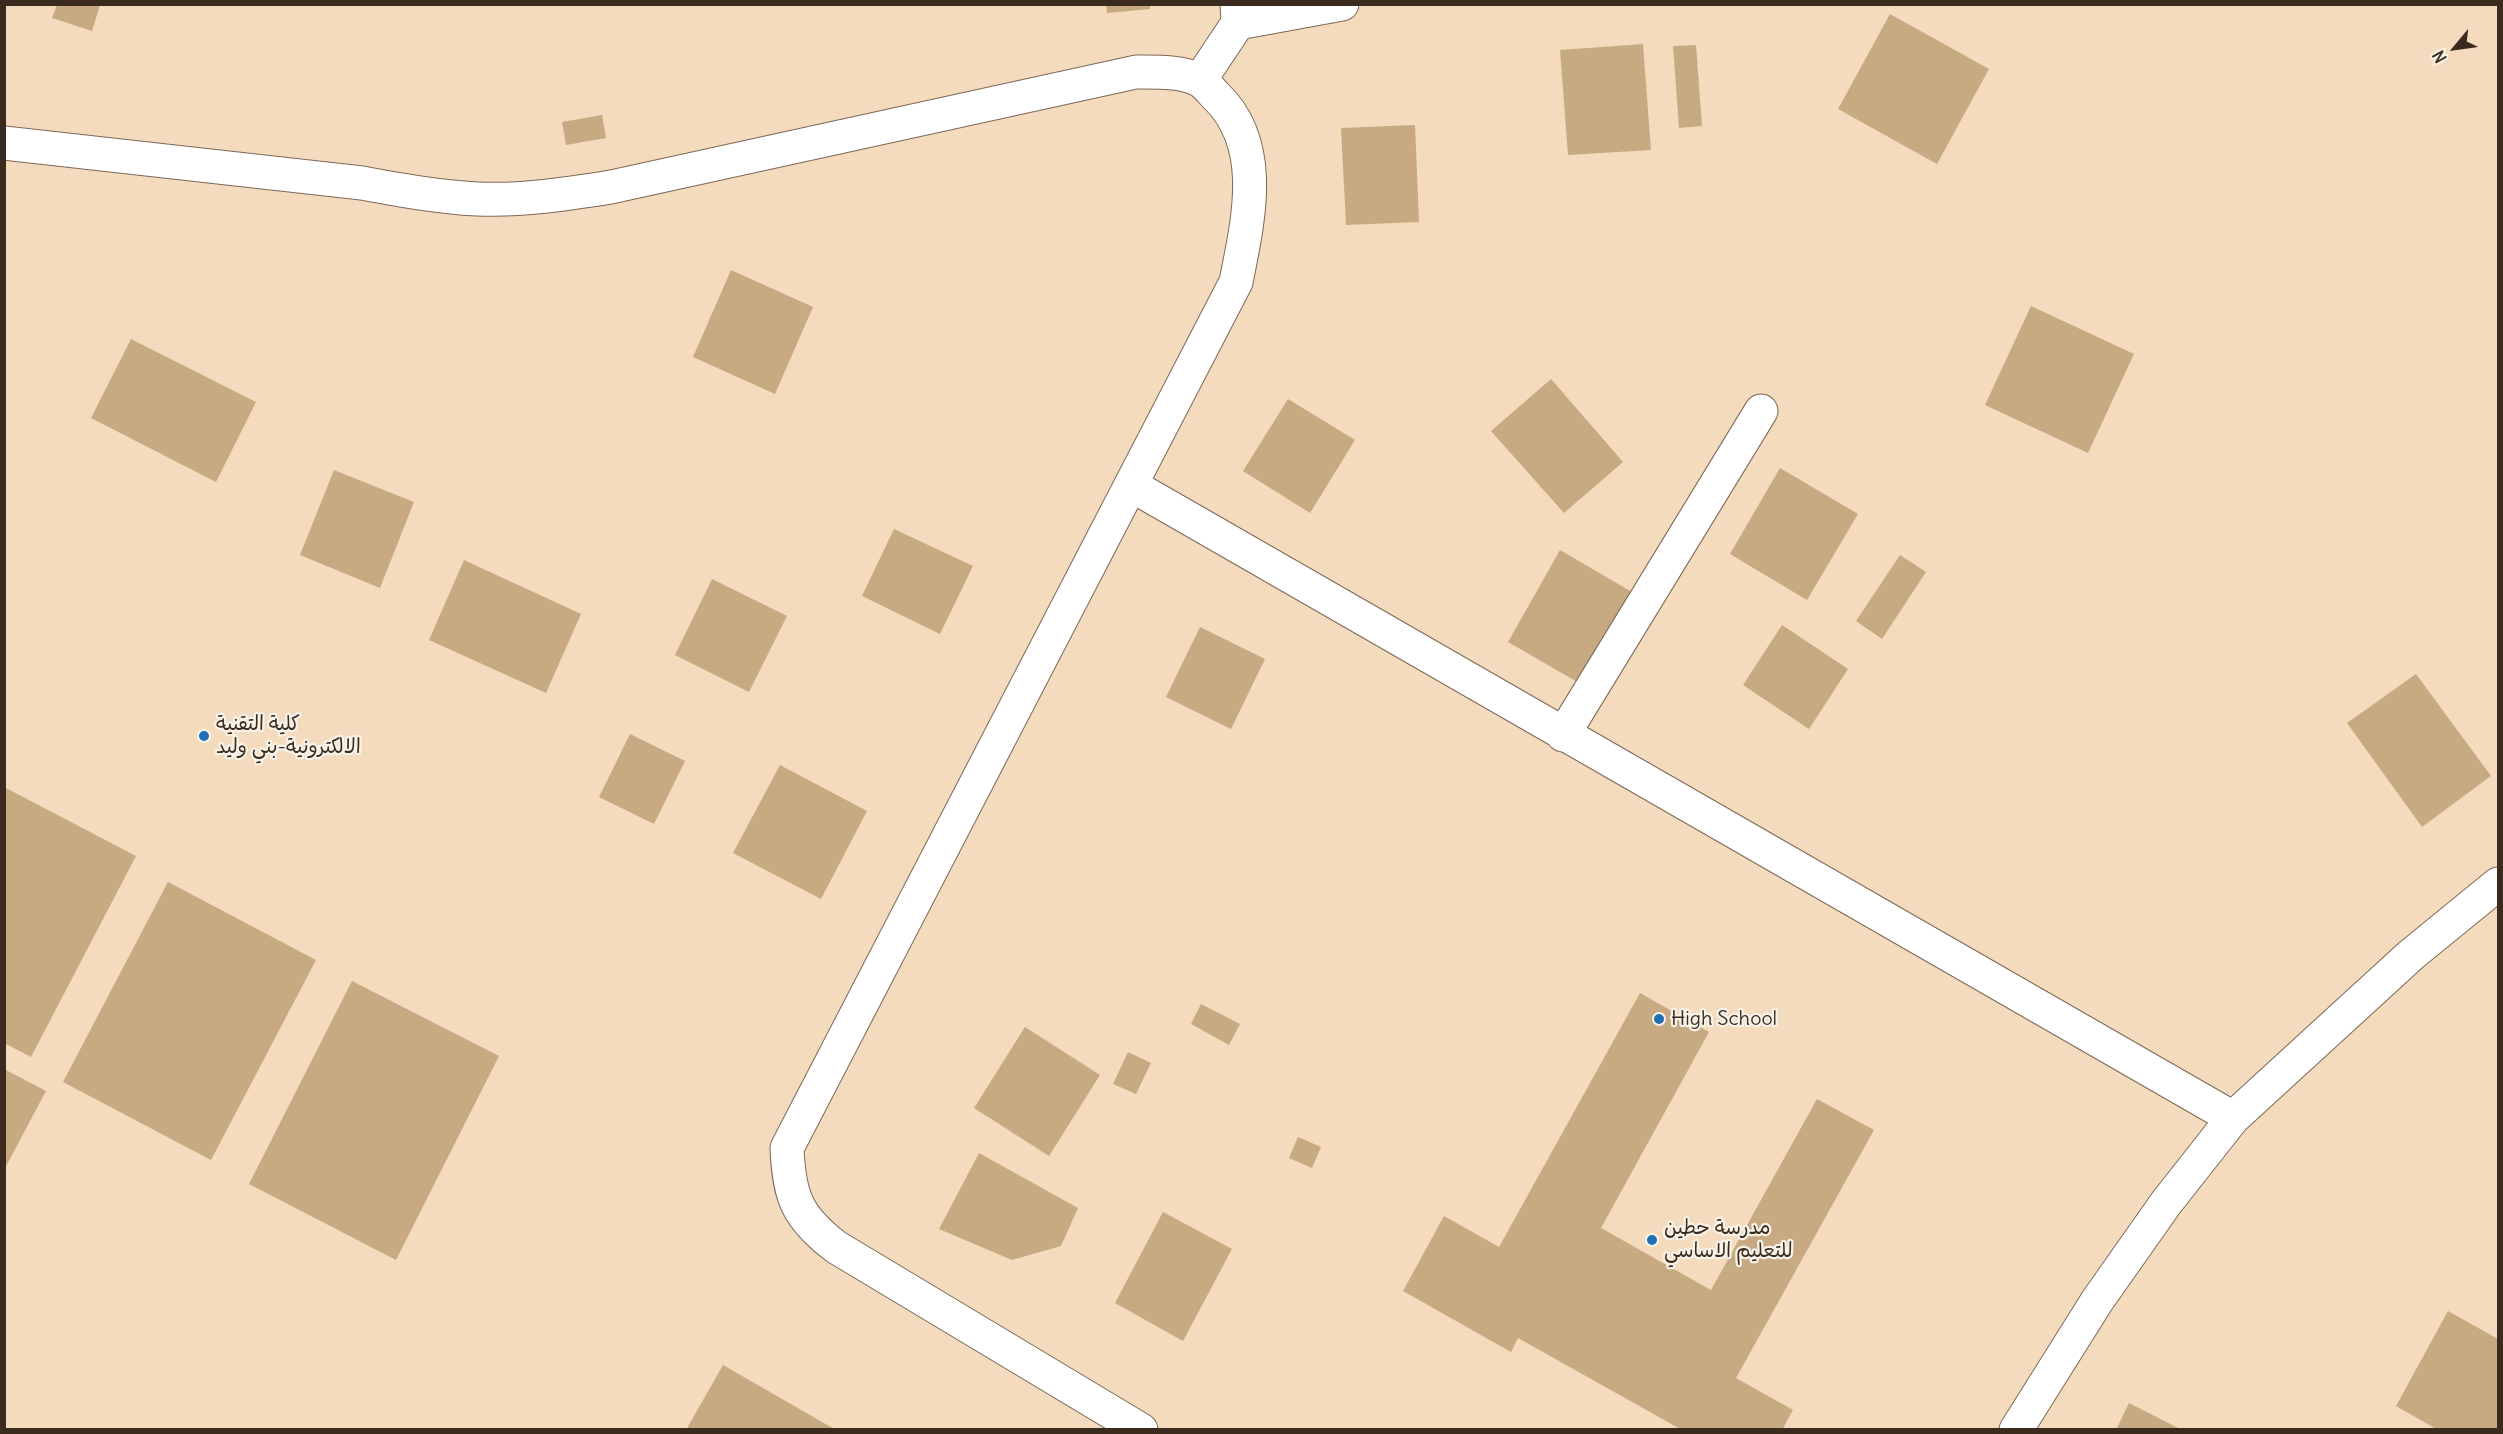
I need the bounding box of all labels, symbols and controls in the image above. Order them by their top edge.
north arrow [2425,18,2485,78]
text: N [2428,47,2451,66]
place label: كلية التقنية الالكترونية-بني وليد [216,712,361,759]
marker: كلية التقنية الالكترونية-بني وليد [197,729,211,743]
place label: High School [1671,1007,1777,1031]
marker: High School [1652,1012,1666,1026]
place label: مدرسة حطين للتعليم الاساسي [1664,1216,1792,1263]
marker: مدرسة حطين للتعليم الاساسي [1645,1233,1659,1247]

